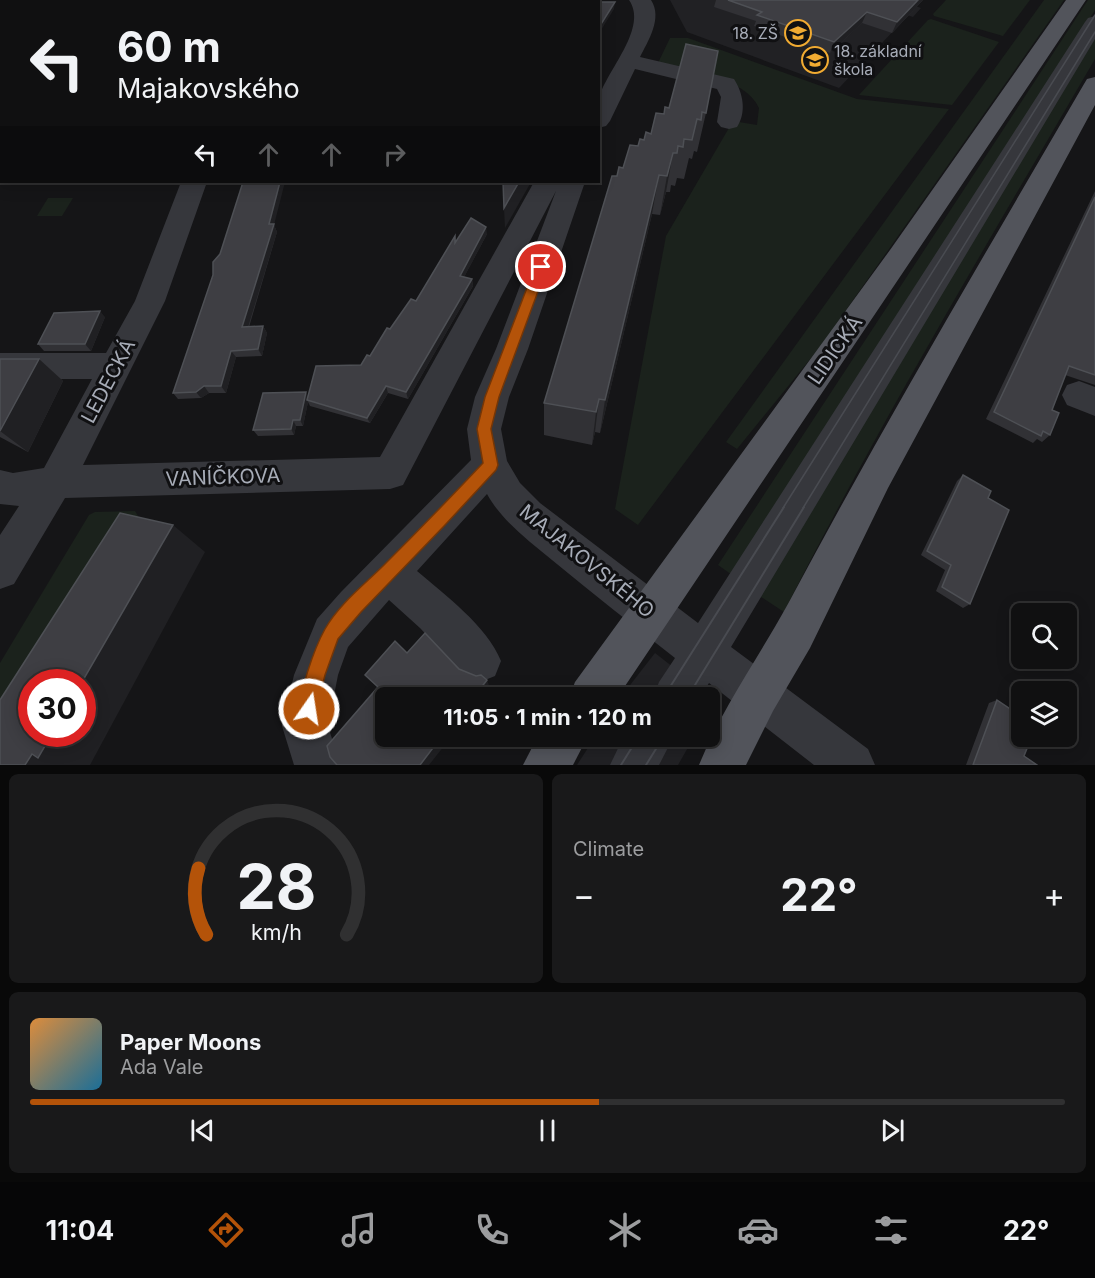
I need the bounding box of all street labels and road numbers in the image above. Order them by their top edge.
street label: LIDICKÁ [802,310,867,389]
street label: LEDECKÁ [75,334,140,427]
street label: VANÍČKOVA [165,462,281,491]
street label: MAJAKOVSKÉHO [515,499,660,623]

